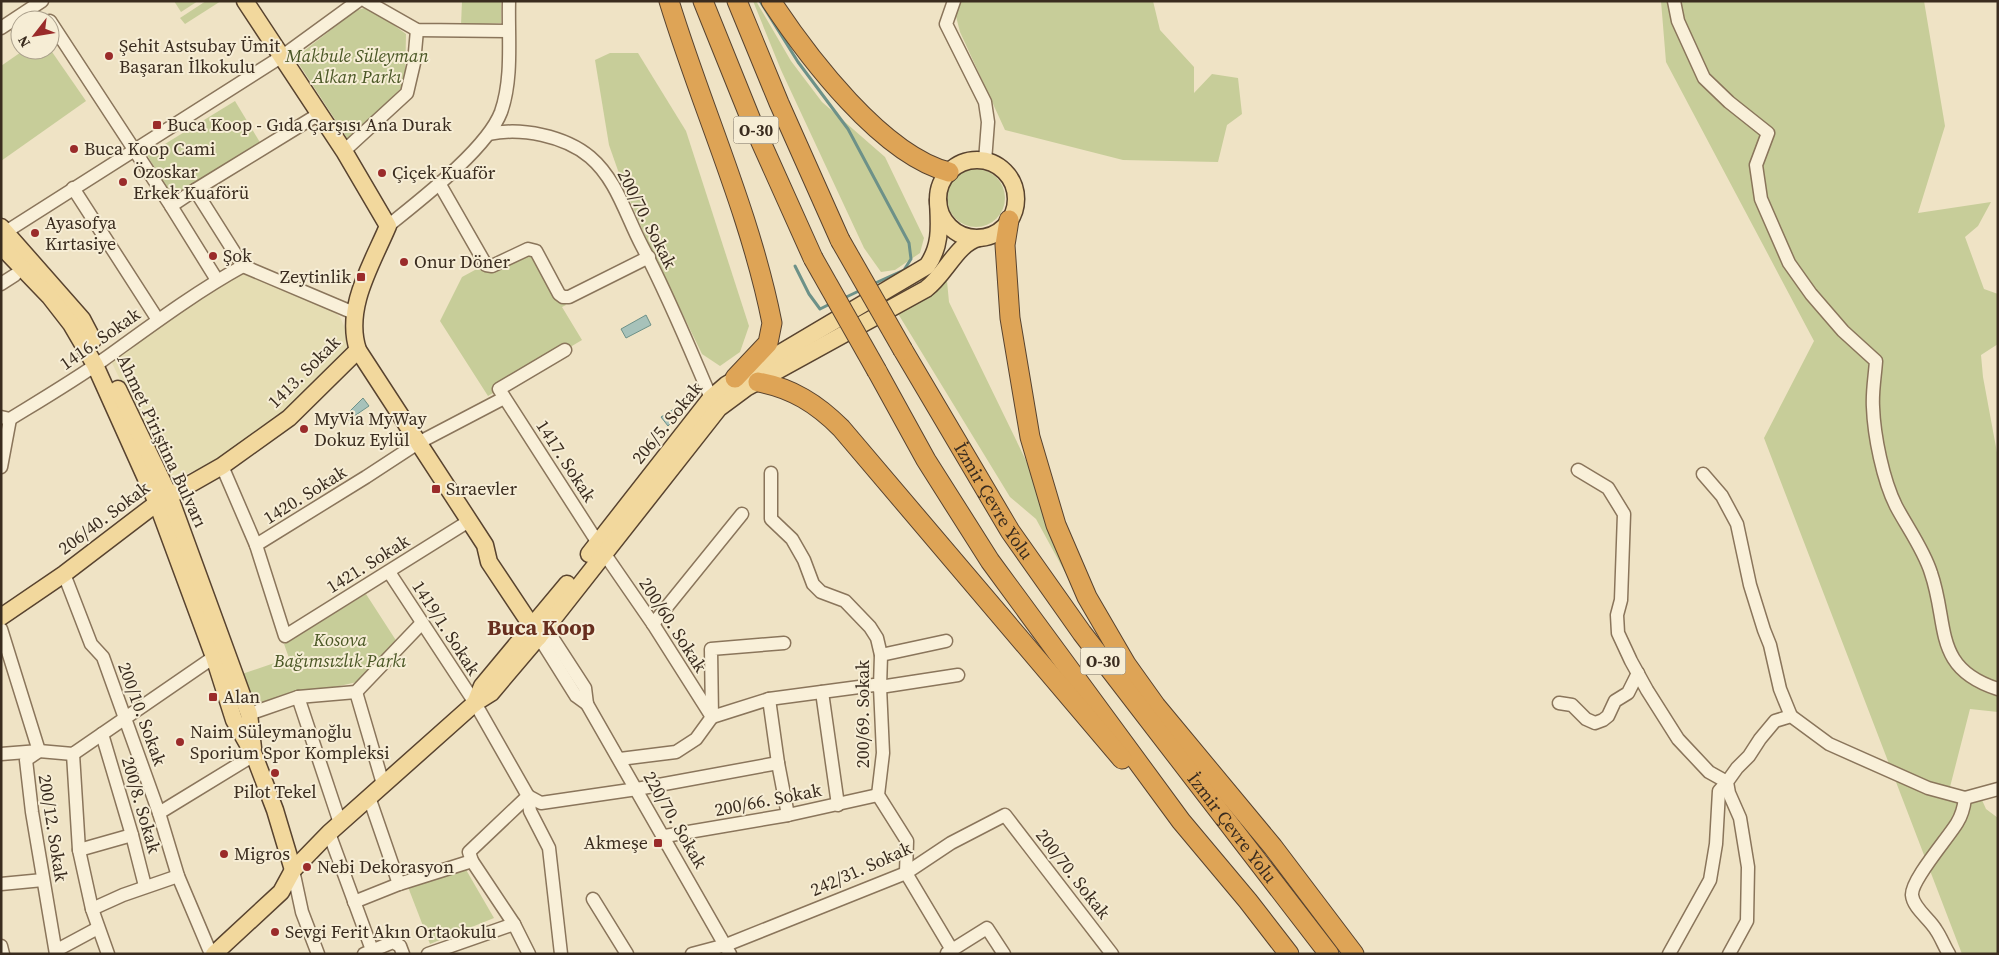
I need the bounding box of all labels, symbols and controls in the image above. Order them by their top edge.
north arrow [10,10,60,60]
text: N [13,32,35,51]
place label: Şehit Astsubay Ümit Başaran İlkokulu [119,33,280,79]
park label: Makbule Süleyman Alkan Parkı [284,43,429,89]
marker: Şehit Astsubay Ümit Başaran İlkokulu [103,50,115,62]
place label: Buca Koop - Gıda Çarşısı Ana Durak [167,112,452,137]
road number: O-30 [734,116,778,144]
marker: Buca Koop - Gıda Çarşısı Ana Durak [151,119,163,131]
place label: Buca Koop Cami [84,136,215,161]
marker: Buca Koop Cami [68,143,80,155]
place label: Özoskar Erkek Kuaförü [133,159,249,205]
place label: Çiçek Kuaför [392,160,496,185]
street label: 200/70. Sokak [612,165,683,273]
marker: Çiçek Kuaför [376,167,388,179]
marker: Özoskar Erkek Kuaförü [117,176,129,188]
place label: Ayasofya Kırtasiye [45,210,117,256]
marker: Ayasofya Kırtasiye [29,227,41,239]
place label: Şok [223,243,252,268]
place label: Onur Döner [414,249,511,274]
marker: Şok [207,250,219,262]
marker: Onur Döner [398,256,410,268]
place label: Zeytinlik [280,264,351,289]
marker: Zeytinlik [355,271,367,283]
street label: 1416. Sokak [54,301,145,376]
street label: 1413. Sokak [262,330,346,413]
street label: Ahmet Piriştina Bulvarı [111,350,214,531]
street label: 206/5. Sokak [626,376,708,469]
place label: MyVia MyWay Dokuz Eylül [314,406,428,452]
street label: 1417. Sokak [531,415,602,507]
marker: MyVia MyWay Dokuz Eylül [298,423,310,435]
street label: İzmir Çevre Yolu [948,438,1039,564]
street label: 1420. Sokak [259,459,351,530]
street label: 206/40. Sokak [53,475,155,560]
place label: Sıraevler [446,476,517,501]
marker: Sıraevler [430,483,442,495]
street label: 1421. Sokak [322,528,414,599]
street label: 200/60. Sokak [633,573,713,677]
street label: 1419/1. Sokak [406,576,486,680]
district label: Buca Koop [487,612,595,642]
park label: Kosova Bağımsızlık Parkı [273,627,407,673]
road number: O-30 [1080,648,1126,674]
street label: 200/10. Sokak [112,659,173,769]
street label: 200/69. Sokak [850,660,875,768]
place label: Alan [223,684,260,709]
marker: Alan [207,691,219,703]
place label: Naim Süleymanoğlu Sporium Spor Kompleksi [190,719,390,765]
marker: Naim Süleymanoğlu Sporium Spor Kompleksi [174,736,186,748]
street label: 200/8. Sokak [116,754,167,856]
marker: Pilot Tekel [269,767,281,779]
street label: 220/70. Sokak [638,767,713,873]
street label: İzmir Çevre Yolu [1182,767,1283,888]
street label: 200/12. Sokak [33,772,74,884]
street label: 200/66. Sokak [712,777,824,822]
place label: Pilot Tekel [233,779,317,804]
street label: 200/70. Sokak [1030,823,1117,924]
place label: Akmeşe [584,830,648,855]
street label: 242/31. Sokak [806,835,915,902]
marker: Akmeşe [652,837,664,849]
place label: Migros [234,841,290,866]
marker: Migros [218,848,230,860]
place label: Nebi Dekorasyon [317,854,454,879]
marker: Nebi Dekorasyon [301,861,313,873]
place label: Sevgi Ferit Akın Ortaokulu [285,919,496,944]
marker: Sevgi Ferit Akın Ortaokulu [269,926,281,938]

